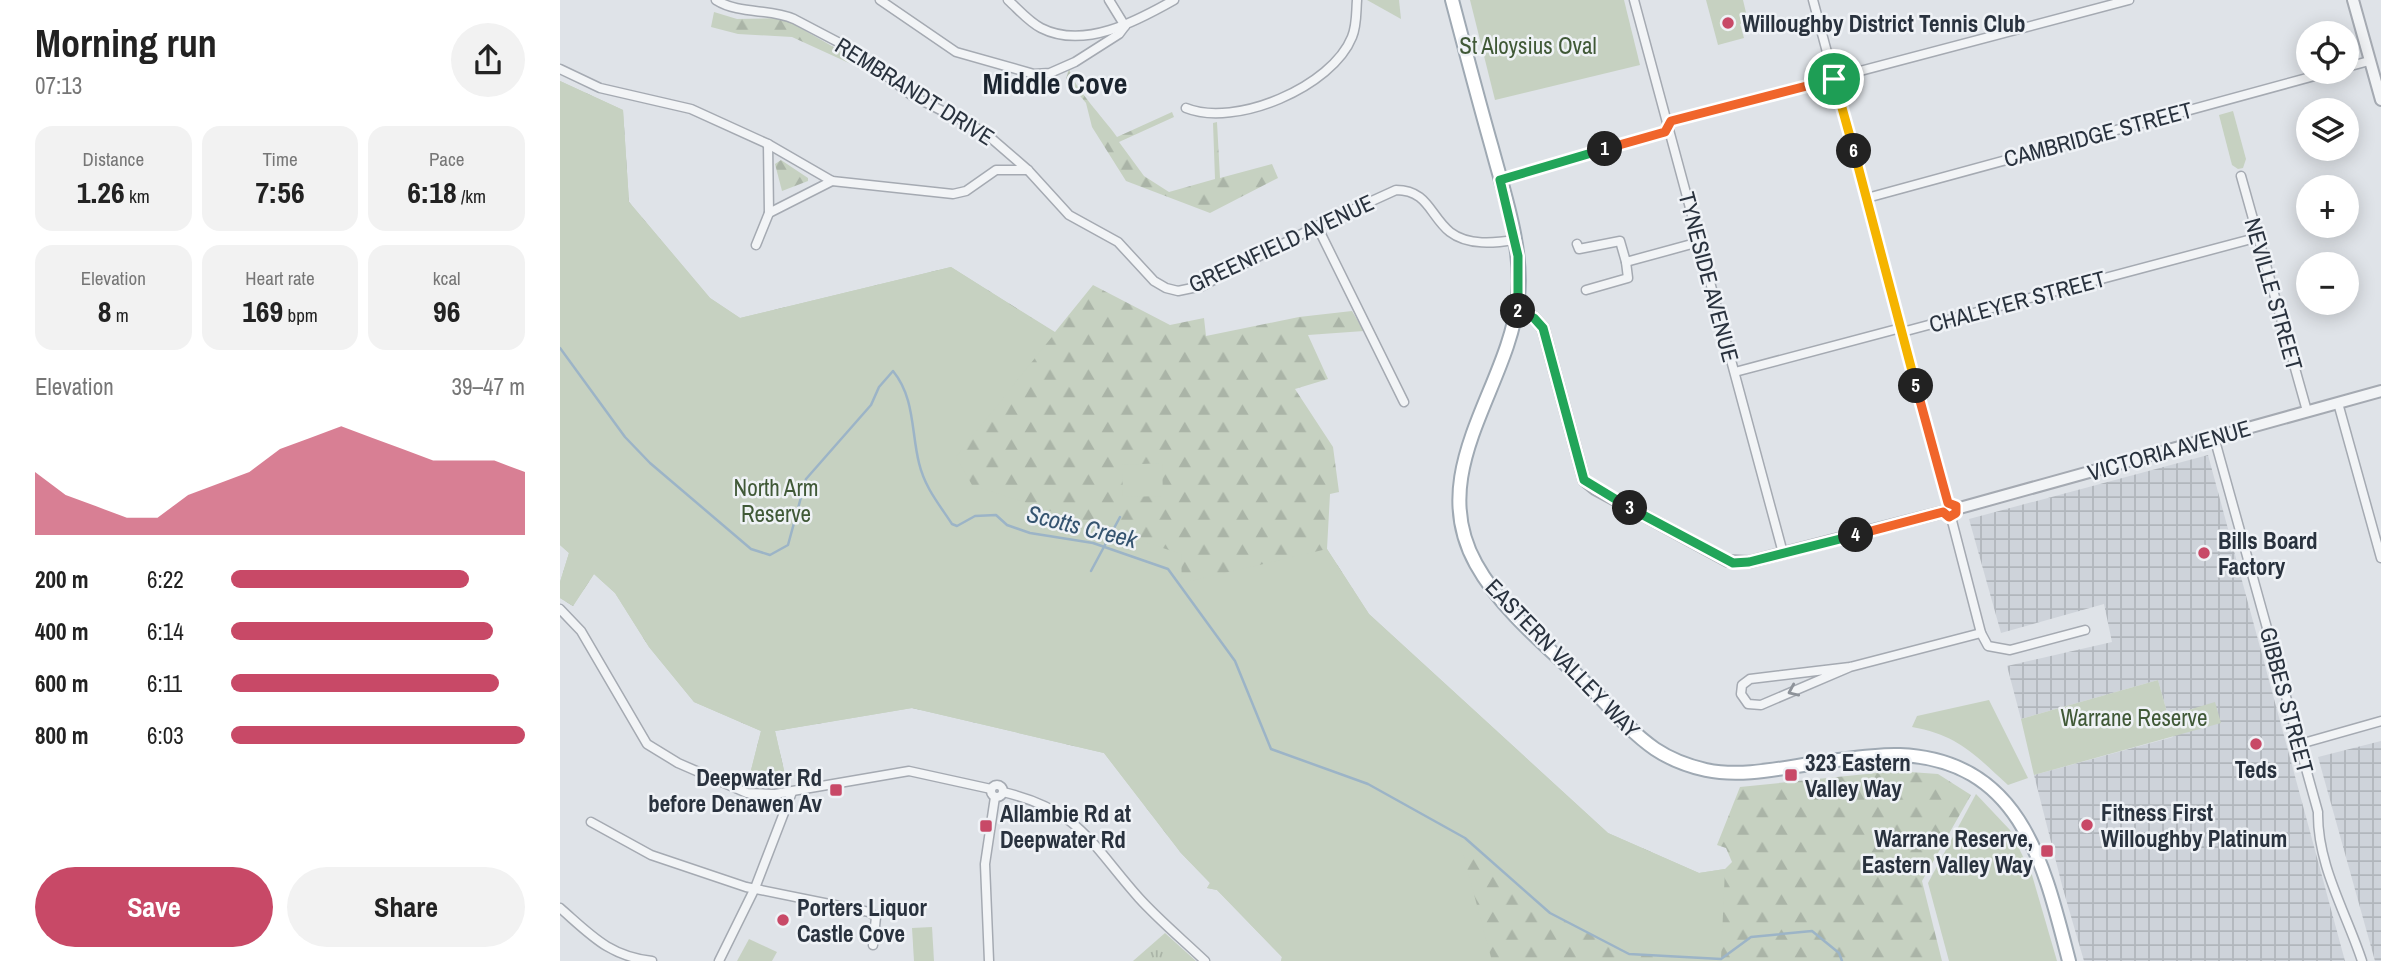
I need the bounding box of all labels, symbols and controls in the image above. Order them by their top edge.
place label: Willoughby District Tennis Club [1742,8,2026,39]
marker: Willoughby District Tennis Club [1720,15,1736,31]
text: Morning run [35,18,217,69]
map controls [2296,21,2359,315]
button: locate [2296,21,2359,84]
button: share [451,23,525,97]
street label: REMBRANDT DRIVE [830,30,1000,152]
park label: St Aloysius Oval [1459,30,1597,61]
pin [1804,49,1864,109]
icon: arrive [1815,60,1853,98]
district label: Middle Cove [983,63,1127,103]
text: 07:13 [35,70,82,101]
street label: CAMBRIDGE STREET [2000,94,2196,174]
button: layers [2296,98,2359,161]
pin: 1 [1588,132,1622,166]
pin: 6 [1836,134,1872,168]
text: 1 [1600,135,1609,161]
text: 6 [1849,137,1858,163]
text: Distance [83,146,144,172]
text: Time [262,146,298,172]
text: Pace [429,146,464,172]
text: 1.26 [77,172,125,212]
text: 7:56 [255,172,305,212]
text: 6:18 [407,172,457,212]
button: + [2296,175,2359,238]
text: km [125,183,150,209]
text: /km [457,183,486,209]
street label: GREENFIELD AVENUE [1183,186,1379,300]
street label: TYNESIDE AVENUE [1671,189,1747,365]
street label: NEVILLE STREET [2237,214,2311,374]
button: − [2296,252,2359,315]
street label: CHALEYER STREET [1925,262,2109,339]
text: Elevation [81,265,146,291]
text: Heart rate [245,265,315,291]
text: kcal [433,265,461,291]
text: 8 [98,291,112,331]
text: 169 [242,291,283,331]
text: 96 [433,291,460,331]
pin: 2 [1500,294,1536,328]
text: 2 [1513,297,1522,323]
text: m [112,302,129,328]
text: bpm [283,302,318,328]
pin: 5 [1898,368,1934,404]
text: Elevation [35,371,114,402]
text: 39–47 m [452,371,525,402]
text: 5 [1911,372,1920,398]
street label: VICTORIA AVENUE [2084,412,2254,488]
park label: North Arm Reserve [734,472,818,529]
pin: 3 [1612,490,1648,526]
text: 3 [1625,494,1634,520]
water label: Scotts Creek [1023,497,1142,555]
pin: 4 [1838,518,1874,552]
text: 4 [1851,521,1860,547]
place label: Bills Board Factory [2218,525,2318,582]
marker: Bills Board Factory [2196,545,2212,561]
text: 200 m [35,564,88,595]
text: 6:22 [147,564,184,595]
street label: EASTERN VALLEY WAY [1479,572,1647,745]
text: 400 m [35,616,88,647]
text: 6:14 [147,616,184,647]
street label: GIBBES STREET [2253,624,2321,777]
text: 600 m [35,668,88,699]
text: 6:11 [147,668,182,699]
one-way arrow [1788,683,1800,697]
park label: Warrane Reserve [2060,702,2208,733]
text: 800 m [35,720,88,751]
text: 6:03 [147,720,184,751]
marker: Teds [2248,736,2264,752]
place label: 323 Eastern Valley Way [1805,747,1911,804]
place label: Teds [2235,754,2277,785]
place label: Deepwater Rd before Denawen Av [648,762,823,819]
marker: 323 Eastern Valley Way [1783,767,1799,783]
marker: Deepwater Rd before Denawen Av [828,782,844,798]
place label: Fitness First Willoughby Platinum [2101,797,2287,854]
place label: Allambie Rd at Deepwater Rd [1000,798,1131,855]
marker: Fitness First Willoughby Platinum [2079,817,2095,833]
marker: Allambie Rd at Deepwater Rd [978,818,994,834]
place label: Warrane Reserve, Eastern Valley Way [1862,823,2034,880]
marker: Warrane Reserve, Eastern Valley Way [2039,843,2055,859]
button: Save [35,867,273,947]
button: Share [287,867,525,947]
place label: Porters Liquor Castle Cove [797,892,928,949]
marker: Porters Liquor Castle Cove [775,912,791,928]

